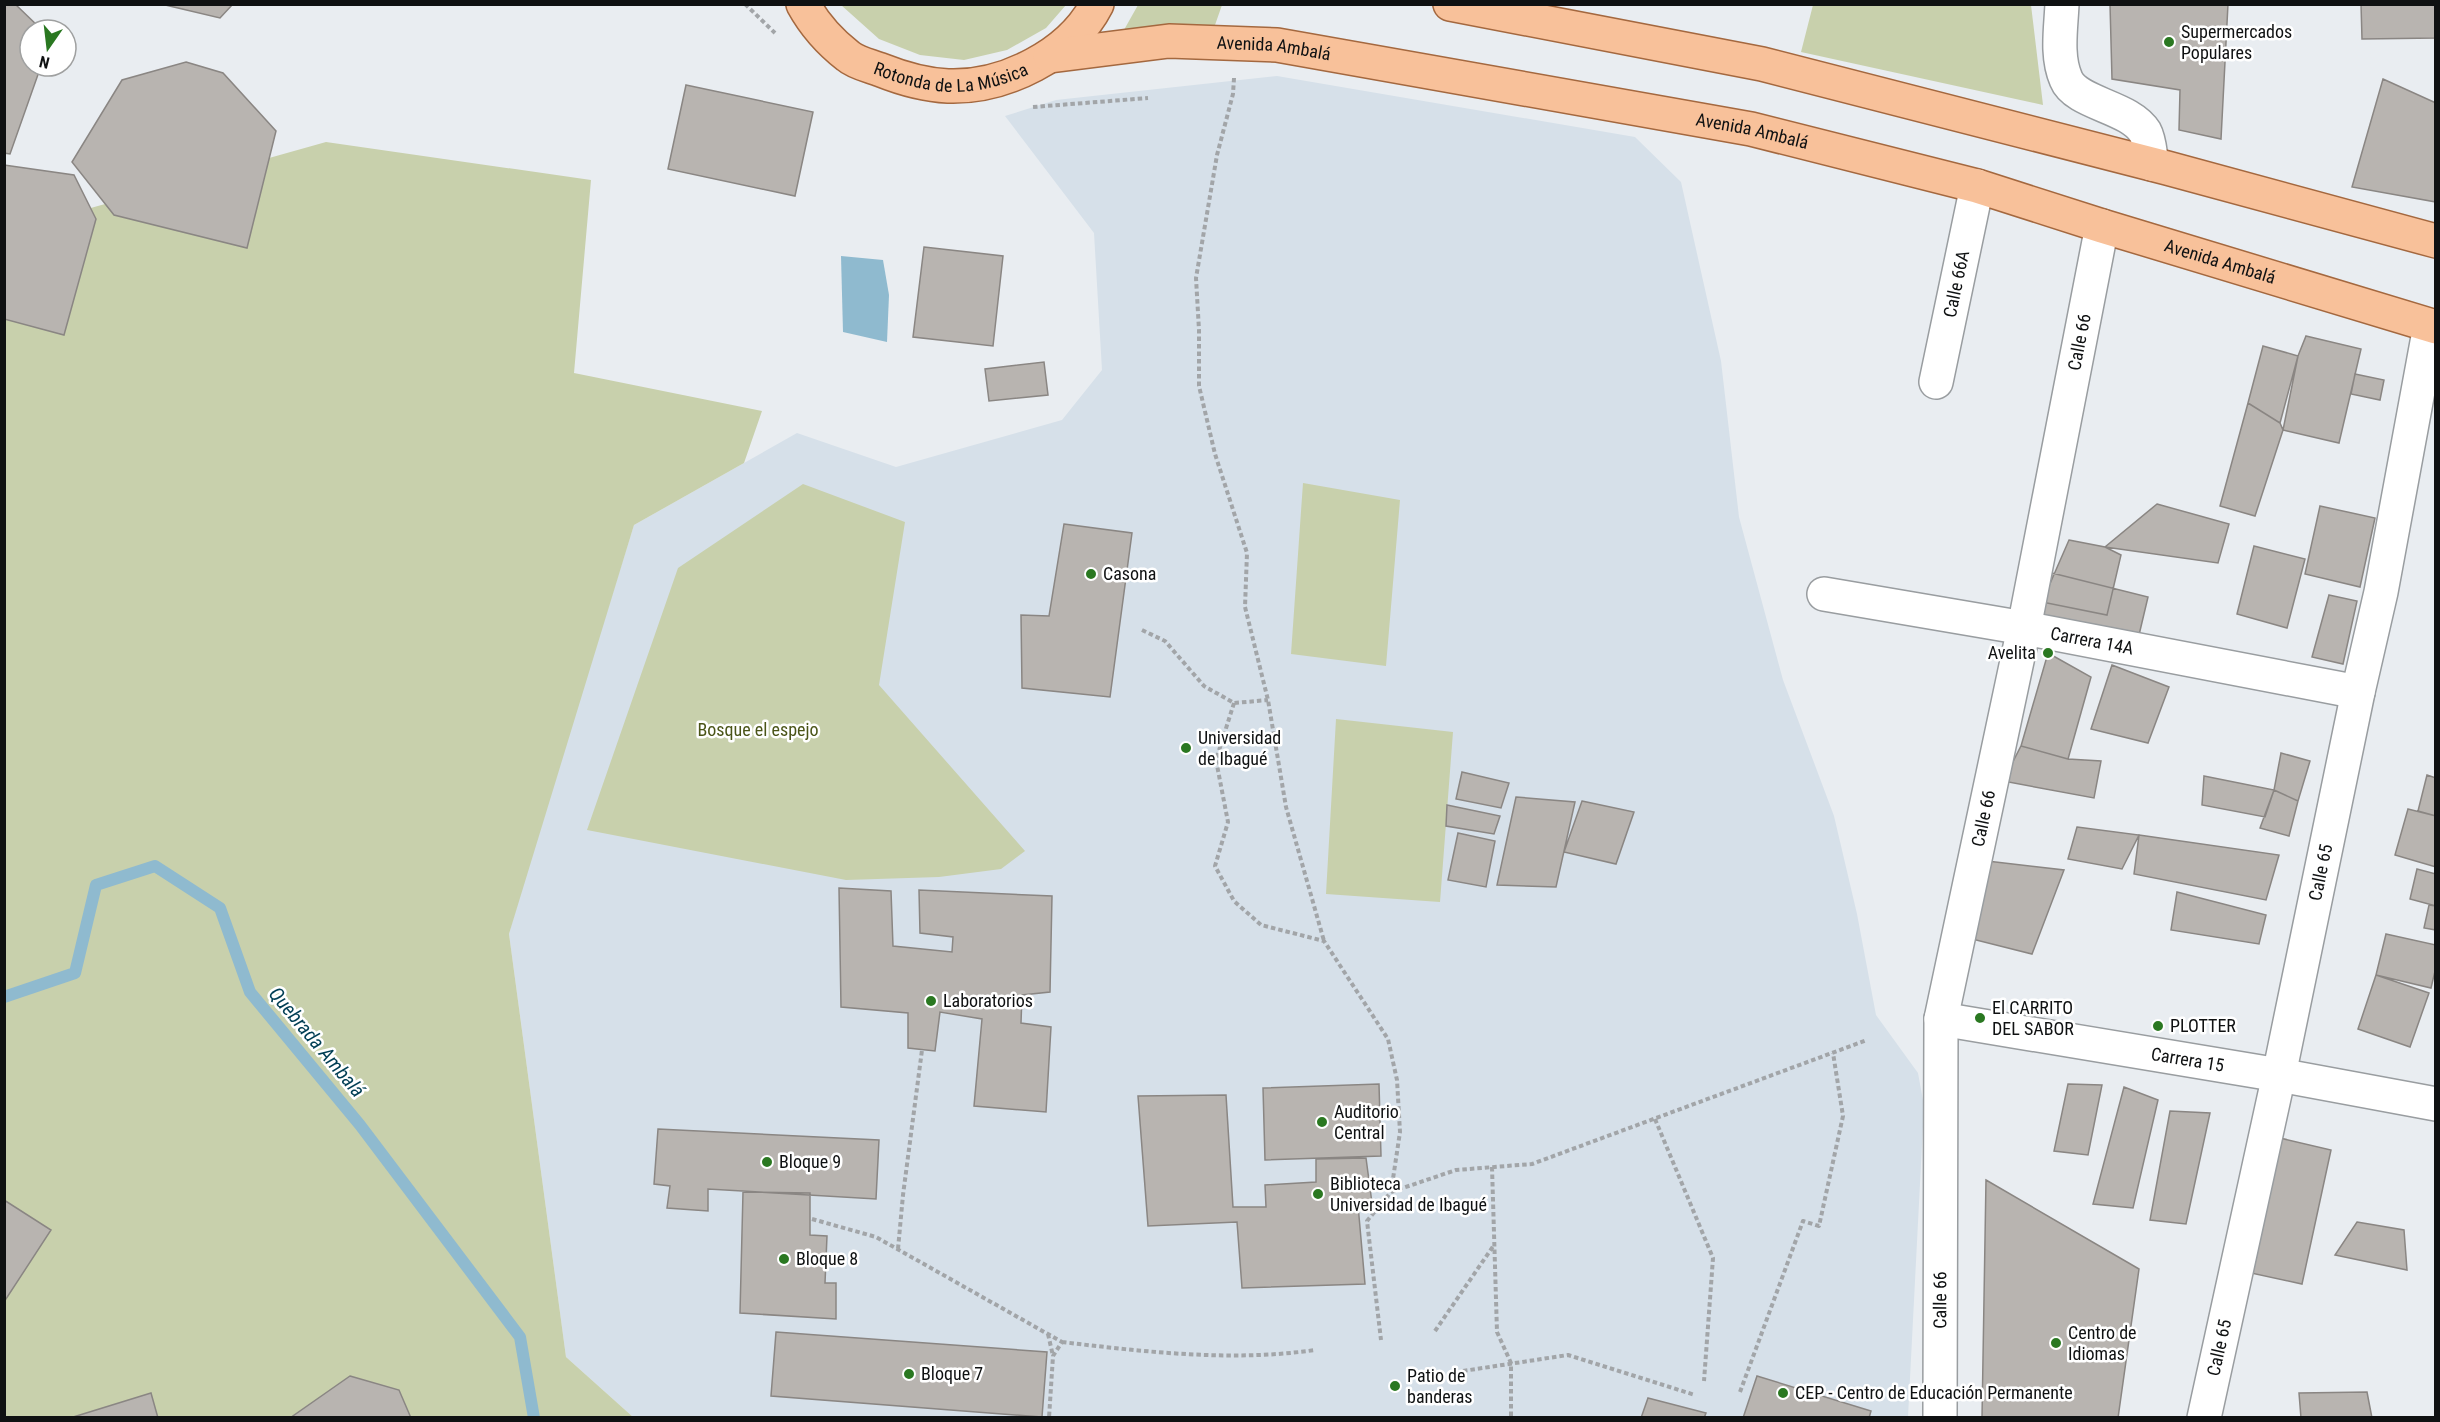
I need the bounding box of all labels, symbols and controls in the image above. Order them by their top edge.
north arrow [18,18,78,78]
place label: Supermercados Populares [2181,21,2292,63]
street label: Avenida Ambalá [1216,32,1332,64]
marker: Supermercados Populares [2162,35,2176,49]
text: N [37,52,52,72]
street label: Rotonda de La Música [871,57,1031,96]
street label: Avenida Ambalá [1694,108,1811,153]
street label: Avenida Ambalá [2162,235,2278,288]
street label: Calle 66A [1939,248,1973,319]
street label: Calle 66 [2063,312,2095,372]
place label: Casona [1103,563,1156,584]
marker: Casona [1084,567,1098,581]
street label: Carrera 14A [2049,622,2136,659]
place label: Avelita [1988,642,2036,663]
marker: Avelita [2041,646,2055,660]
park label: Bosque el espejo [697,719,819,740]
place label: Universidad de Ibagué [1198,727,1281,769]
marker: Universidad de Ibagué [1179,741,1193,755]
street label: Calle 66 [1967,788,1999,849]
street label: Calle 65 [2304,842,2336,903]
water label: Quebrada Ambalá [264,982,370,1102]
place label: Laboratorios [943,990,1033,1011]
marker: Laboratorios [924,994,938,1008]
place label: El CARRITO DEL SABOR [1992,997,2074,1039]
marker: El CARRITO DEL SABOR [1973,1011,1987,1025]
place label: PLOTTER [2170,1015,2236,1036]
marker: PLOTTER [2151,1019,2165,1033]
street label: Carrera 15 [2150,1043,2226,1076]
place label: Auditorio Central [1334,1101,1399,1143]
marker: Auditorio Central [1315,1115,1329,1129]
place label: Bloque 9 [779,1151,841,1172]
marker: Bloque 9 [760,1155,774,1169]
place label: Biblioteca Universidad de Ibagué [1330,1173,1487,1215]
marker: Biblioteca Universidad de Ibagué [1311,1187,1325,1201]
place label: Bloque 8 [796,1248,858,1269]
marker: Bloque 8 [777,1252,791,1266]
street label: Calle 66 [1929,1271,1950,1329]
street label: Calle 65 [2202,1317,2235,1378]
place label: Centro de Idiomas [2068,1322,2137,1364]
marker: Centro de Idiomas [2049,1336,2063,1350]
place label: Bloque 7 [921,1363,983,1384]
place label: Patio de banderas [1407,1365,1473,1407]
marker: Bloque 7 [902,1367,916,1381]
marker: Patio de banderas [1388,1379,1402,1393]
place label: CEP - Centro de Educación Permanente [1795,1382,2073,1403]
marker: CEP - Centro de Educación Permanente [1776,1386,1790,1400]

